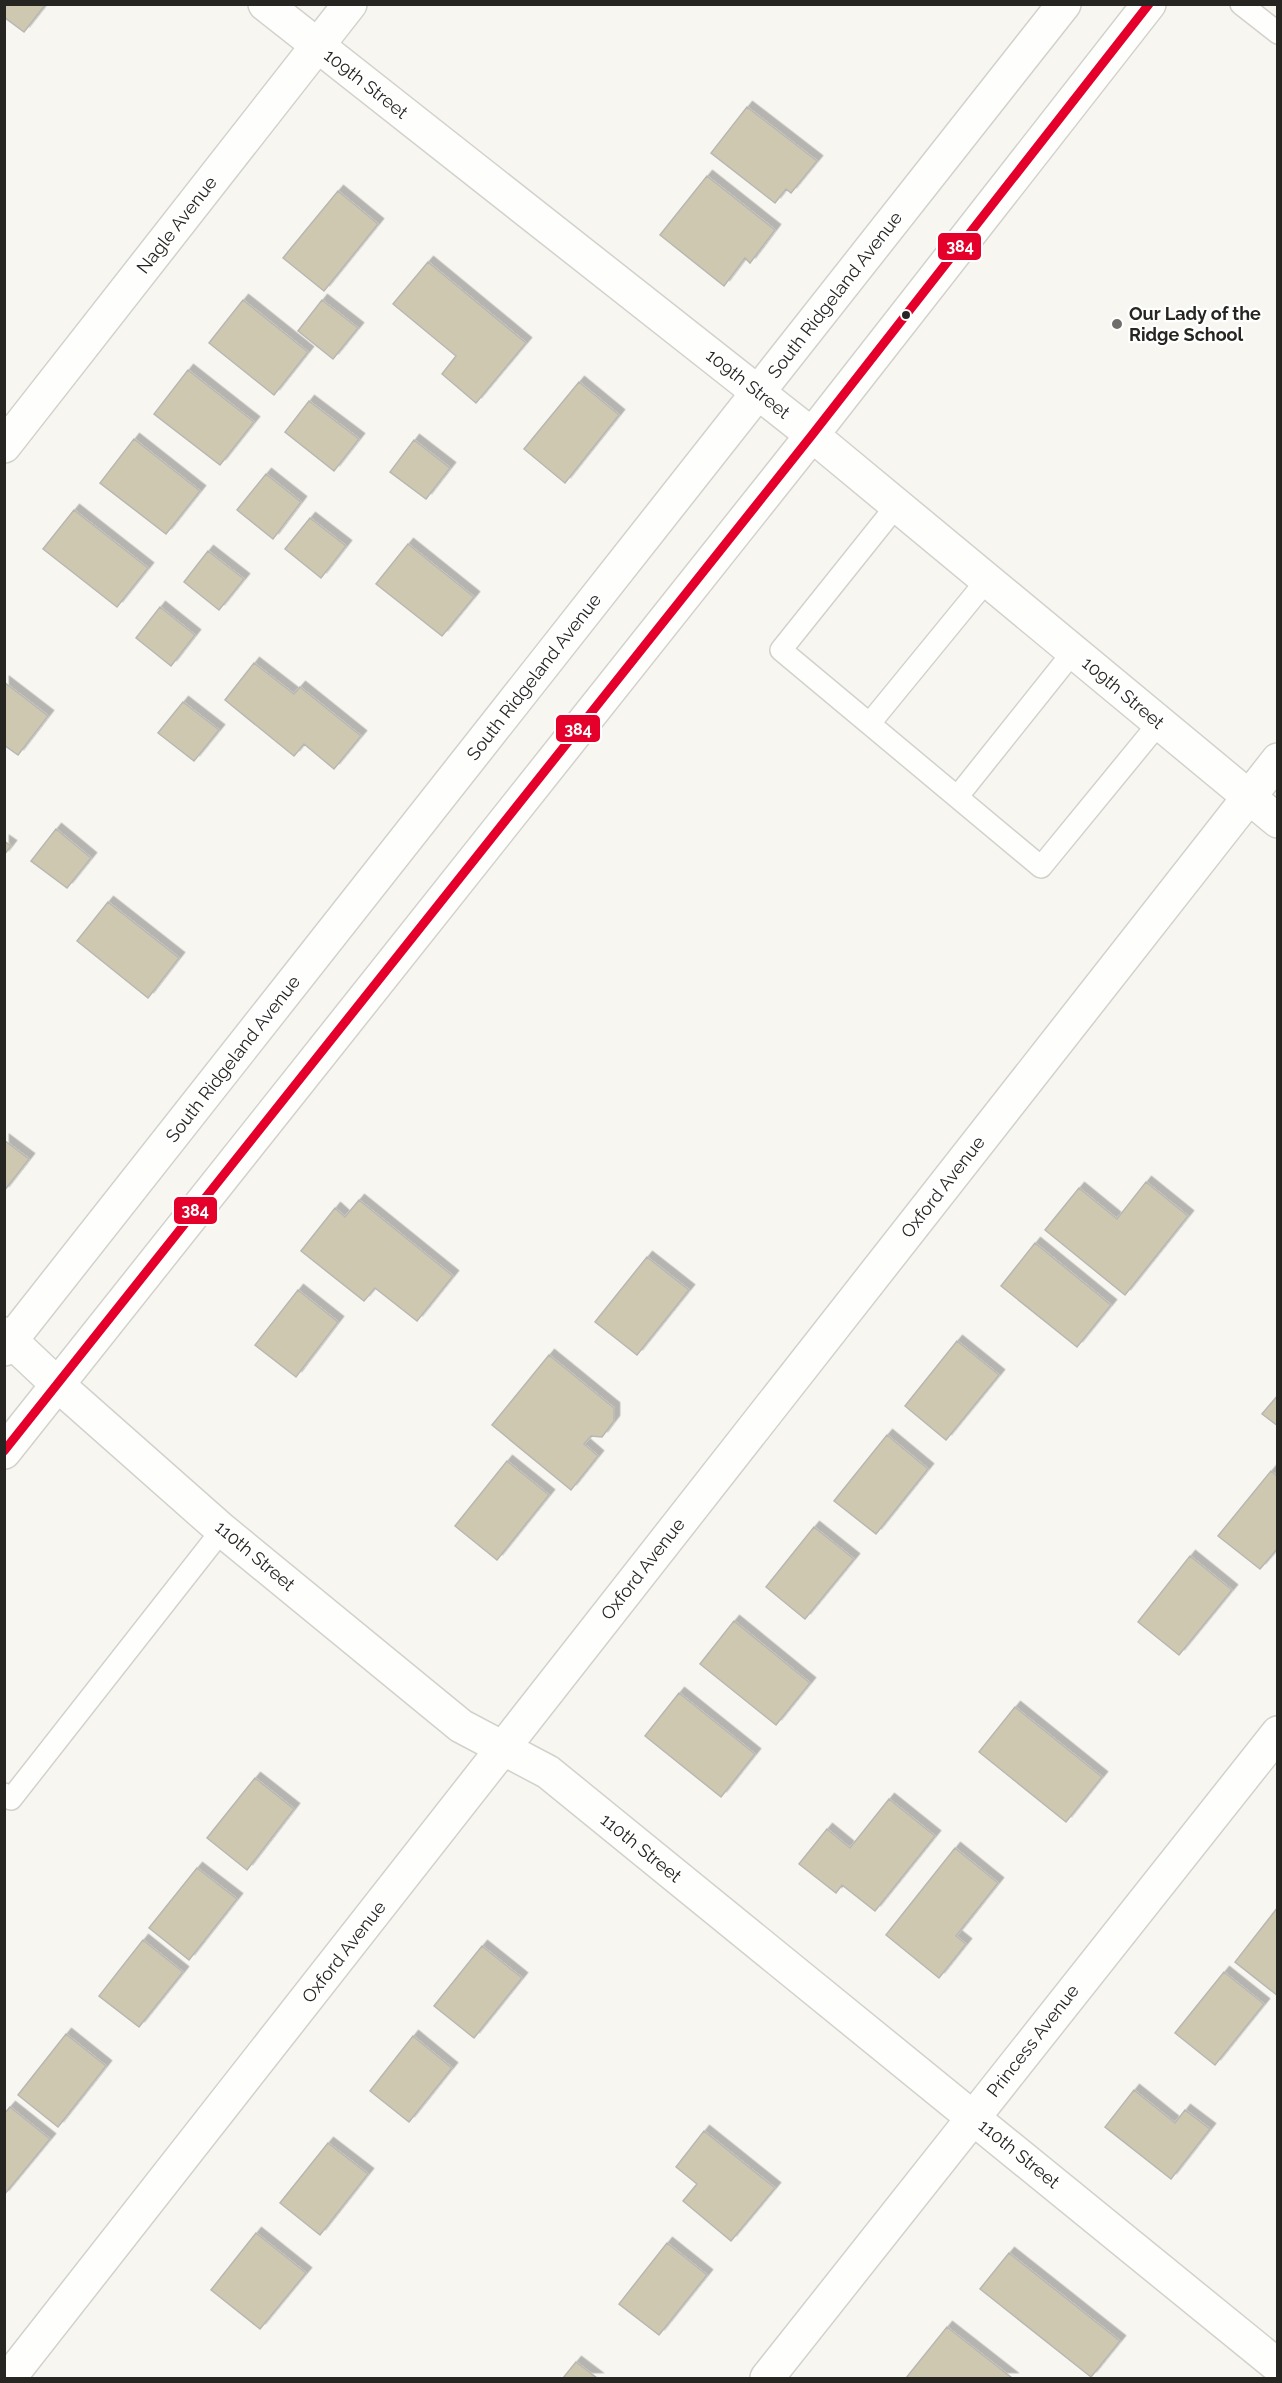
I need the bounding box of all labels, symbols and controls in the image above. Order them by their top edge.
street label: 109th Street [320,44,412,123]
street label: Nagle Avenue [132,172,221,277]
street label: South Ridgeland Avenue [763,207,906,382]
line badge: 384 [937,232,982,261]
text: 384 [946,237,974,256]
place label: Our Lady of the Ridge School [1129,303,1261,345]
unlabelled marker [900,309,912,321]
marker: Our Lady of the Ridge School [1110,317,1124,331]
street label: 109th Street [702,344,794,423]
street label: South Ridgeland Avenue [462,589,605,764]
street label: 109th Street [1078,652,1168,733]
line badge: 384 [555,714,601,743]
text: 384 [564,720,592,739]
street label: South Ridgeland Avenue [161,971,304,1146]
street label: Oxford Avenue [896,1131,989,1242]
line badge: 384 [173,1196,218,1225]
text: 384 [181,1201,209,1220]
street label: Oxford Avenue [596,1513,689,1624]
street label: 110th Street [211,1516,299,1595]
street label: 110th Street [597,1809,686,1886]
street label: Oxford Avenue [297,1896,390,2007]
street label: Princess Avenue [982,1980,1083,2101]
street label: 110th Street [975,2115,1064,2192]

